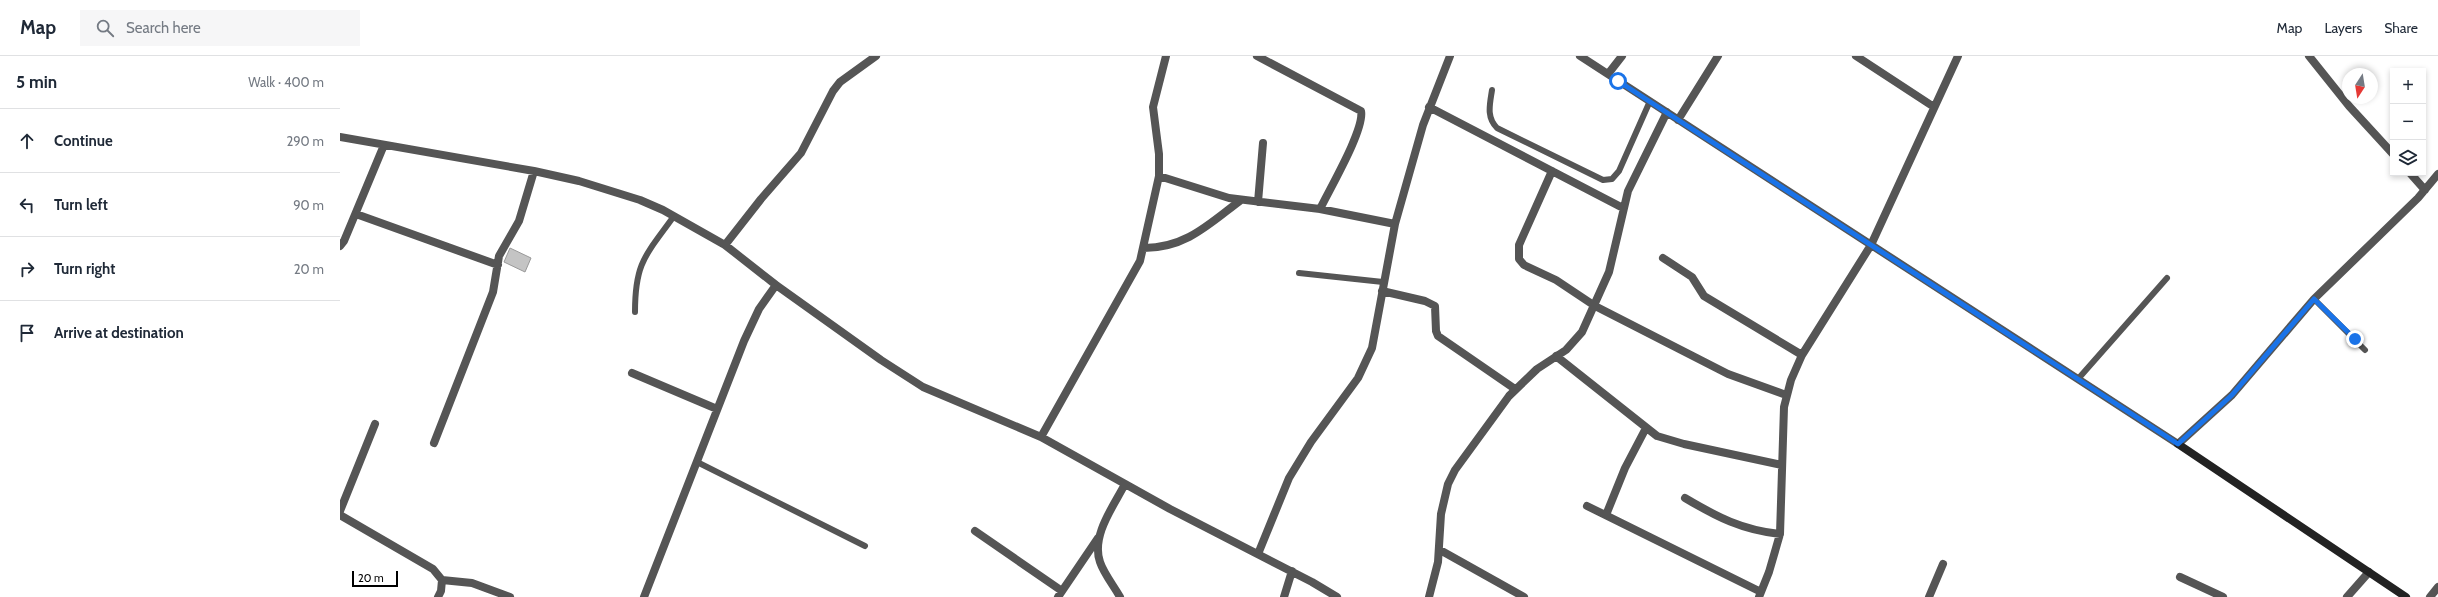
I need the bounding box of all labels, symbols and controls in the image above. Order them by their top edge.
search box [80,10,360,46]
text: Map [20,16,56,39]
icon: search [94,17,116,39]
text: Search here [126,19,201,37]
text: Map [2277,19,2302,37]
text: Layers [2324,19,2362,37]
text: Share [2384,19,2418,37]
north arrow [2342,68,2378,104]
map controls [2390,68,2426,176]
button: + [2390,68,2426,104]
text: 5 min [16,72,57,92]
route start [1609,72,1627,90]
text: Walk · 400 m [248,74,324,90]
button: − [2390,104,2426,140]
icon: ahead [16,130,38,152]
text: Continue [54,132,113,150]
text: 290 m [286,133,324,149]
button: layers [2390,140,2426,176]
icon: left [16,194,38,216]
text: Turn left [54,196,108,214]
text: 90 m [293,197,324,213]
icon: right [16,258,38,280]
text: Turn right [54,260,115,278]
text: 20 m [294,261,324,277]
icon: arrive [16,322,38,344]
text: Arrive at destination [54,324,184,342]
route end [2346,330,2364,348]
scale bar [352,569,398,588]
text: 20 m [358,571,384,585]

